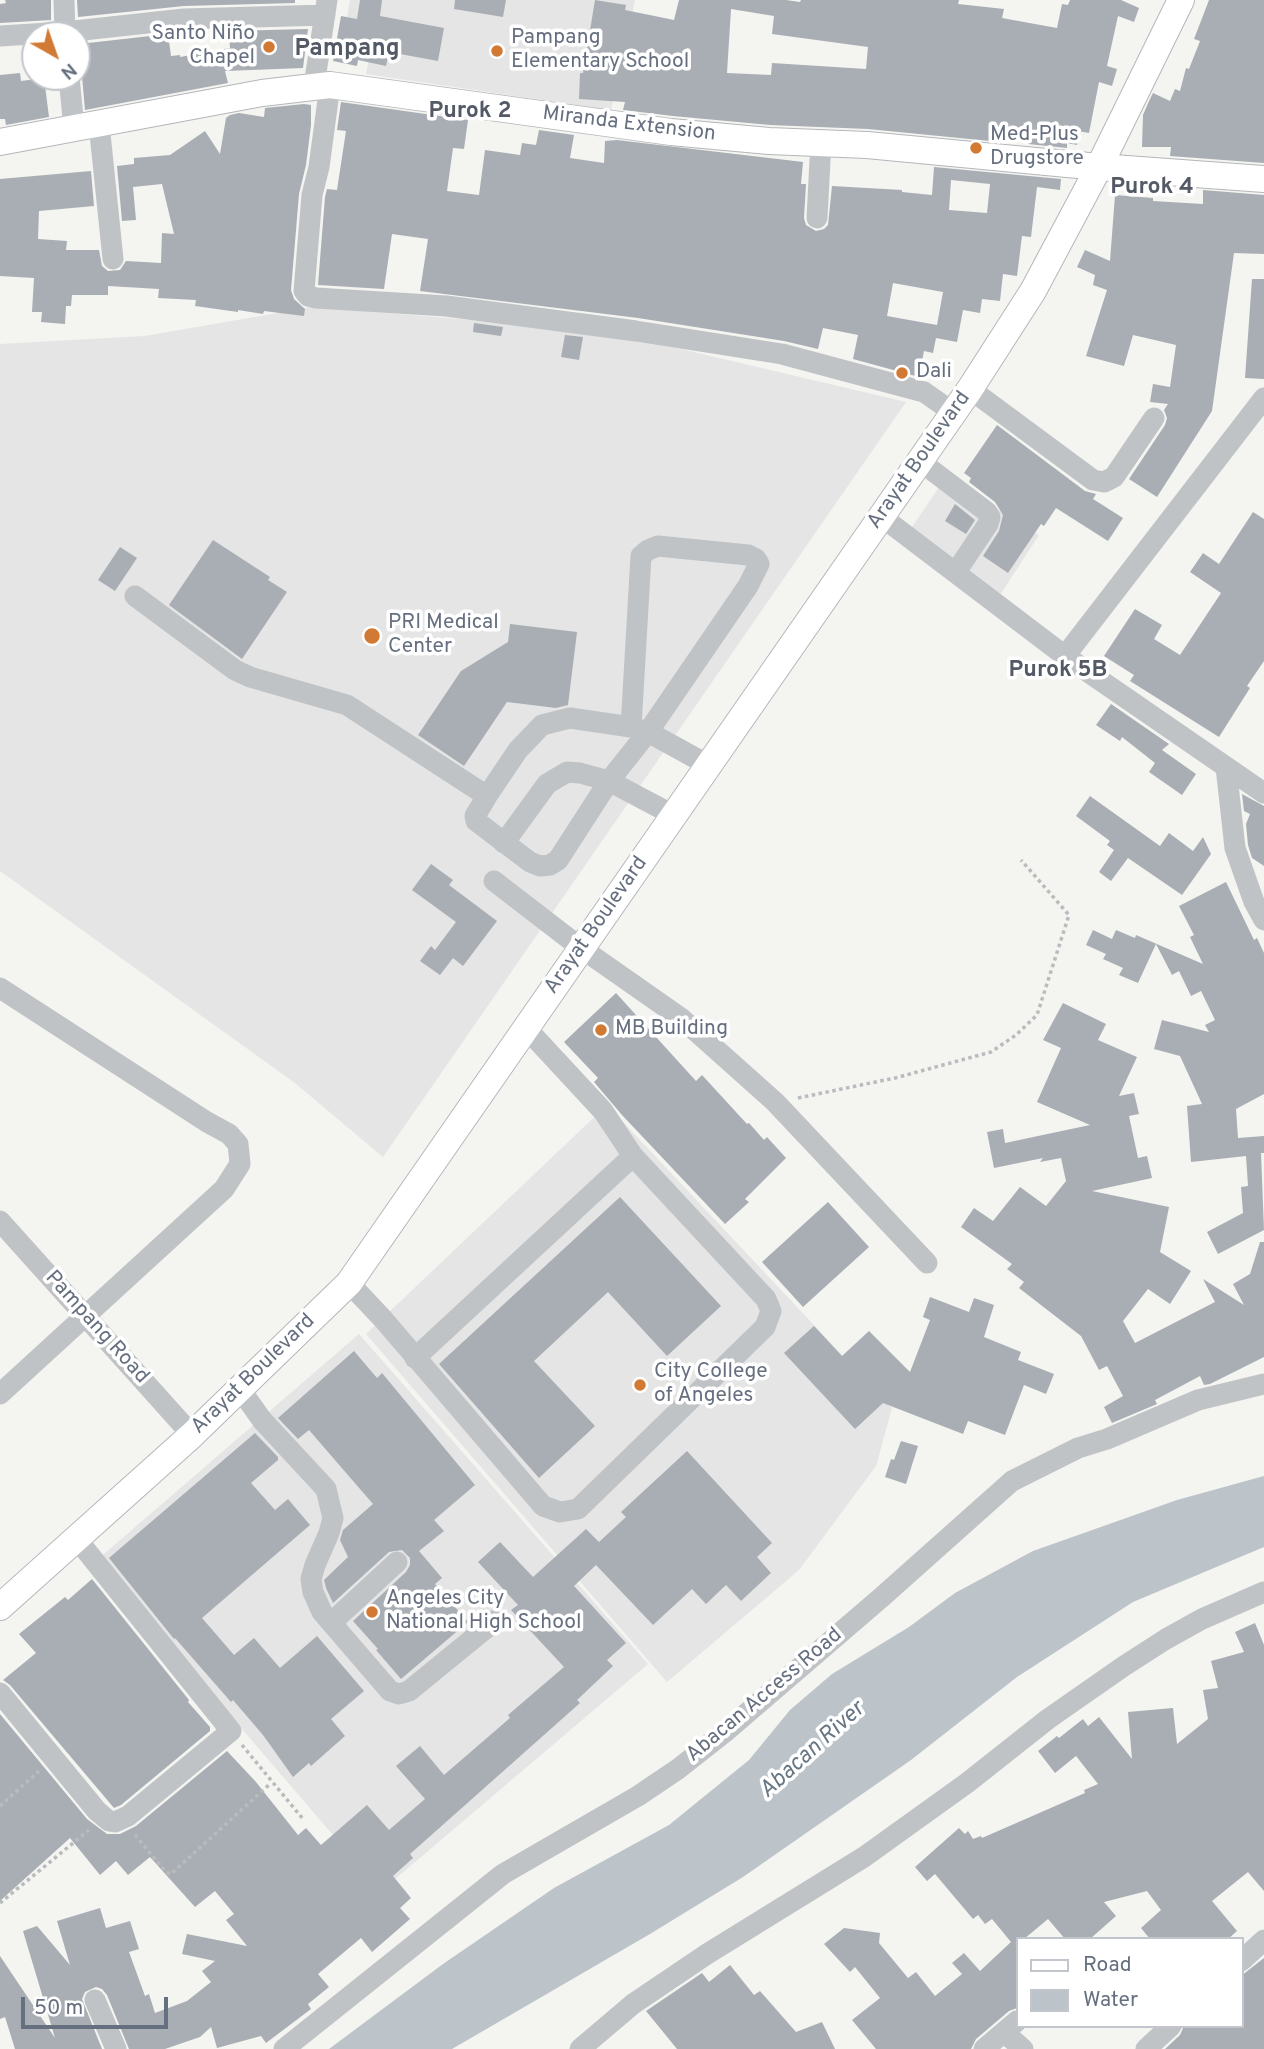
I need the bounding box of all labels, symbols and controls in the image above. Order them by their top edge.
north arrow [21,21,91,91]
place label: Santo Niño Chapel [151,22,255,72]
place label: Pampang Elementary School [511,26,689,76]
district label: Pampang [294,36,400,64]
marker: Santo Niño Chapel [261,39,277,55]
marker: Pampang Elementary School [489,43,505,59]
text: N [55,57,81,84]
district label: Purok 2 [428,98,512,126]
street label: Miranda Extension [541,102,717,148]
place label: Med-Plus Drugstore [990,123,1084,173]
marker: Med-Plus Drugstore [968,140,984,156]
district label: Purok 4 [1110,174,1194,202]
place label: Dali [916,360,952,386]
marker: Dali [894,365,910,381]
street label: Arayat Boulevard [863,387,977,535]
place label: PRI Medical Center [388,611,499,661]
marker: PRI Medical Center [362,626,382,646]
district label: Purok 5B [1009,657,1107,685]
street label: Arayat Boulevard [540,852,654,1000]
place label: MB Building [615,1017,728,1043]
marker: MB Building [593,1022,609,1038]
street label: Pampang Road [39,1266,153,1390]
street label: Arayat Boulevard [187,1310,321,1440]
place label: City College of Angeles [654,1360,768,1410]
marker: City College of Angeles [632,1377,648,1393]
place label: Angeles City National High School [386,1587,582,1637]
marker: Angeles City National High School [364,1604,380,1620]
street label: Abacan Access Road [682,1623,848,1769]
water label: Abacan River [755,1697,871,1805]
legend [1016,1937,1243,2028]
text: Road [1083,1952,1132,1979]
scale bar [24,1982,172,2026]
text: Water [1083,1987,1138,2014]
text: 50 m [34,1995,83,2022]

